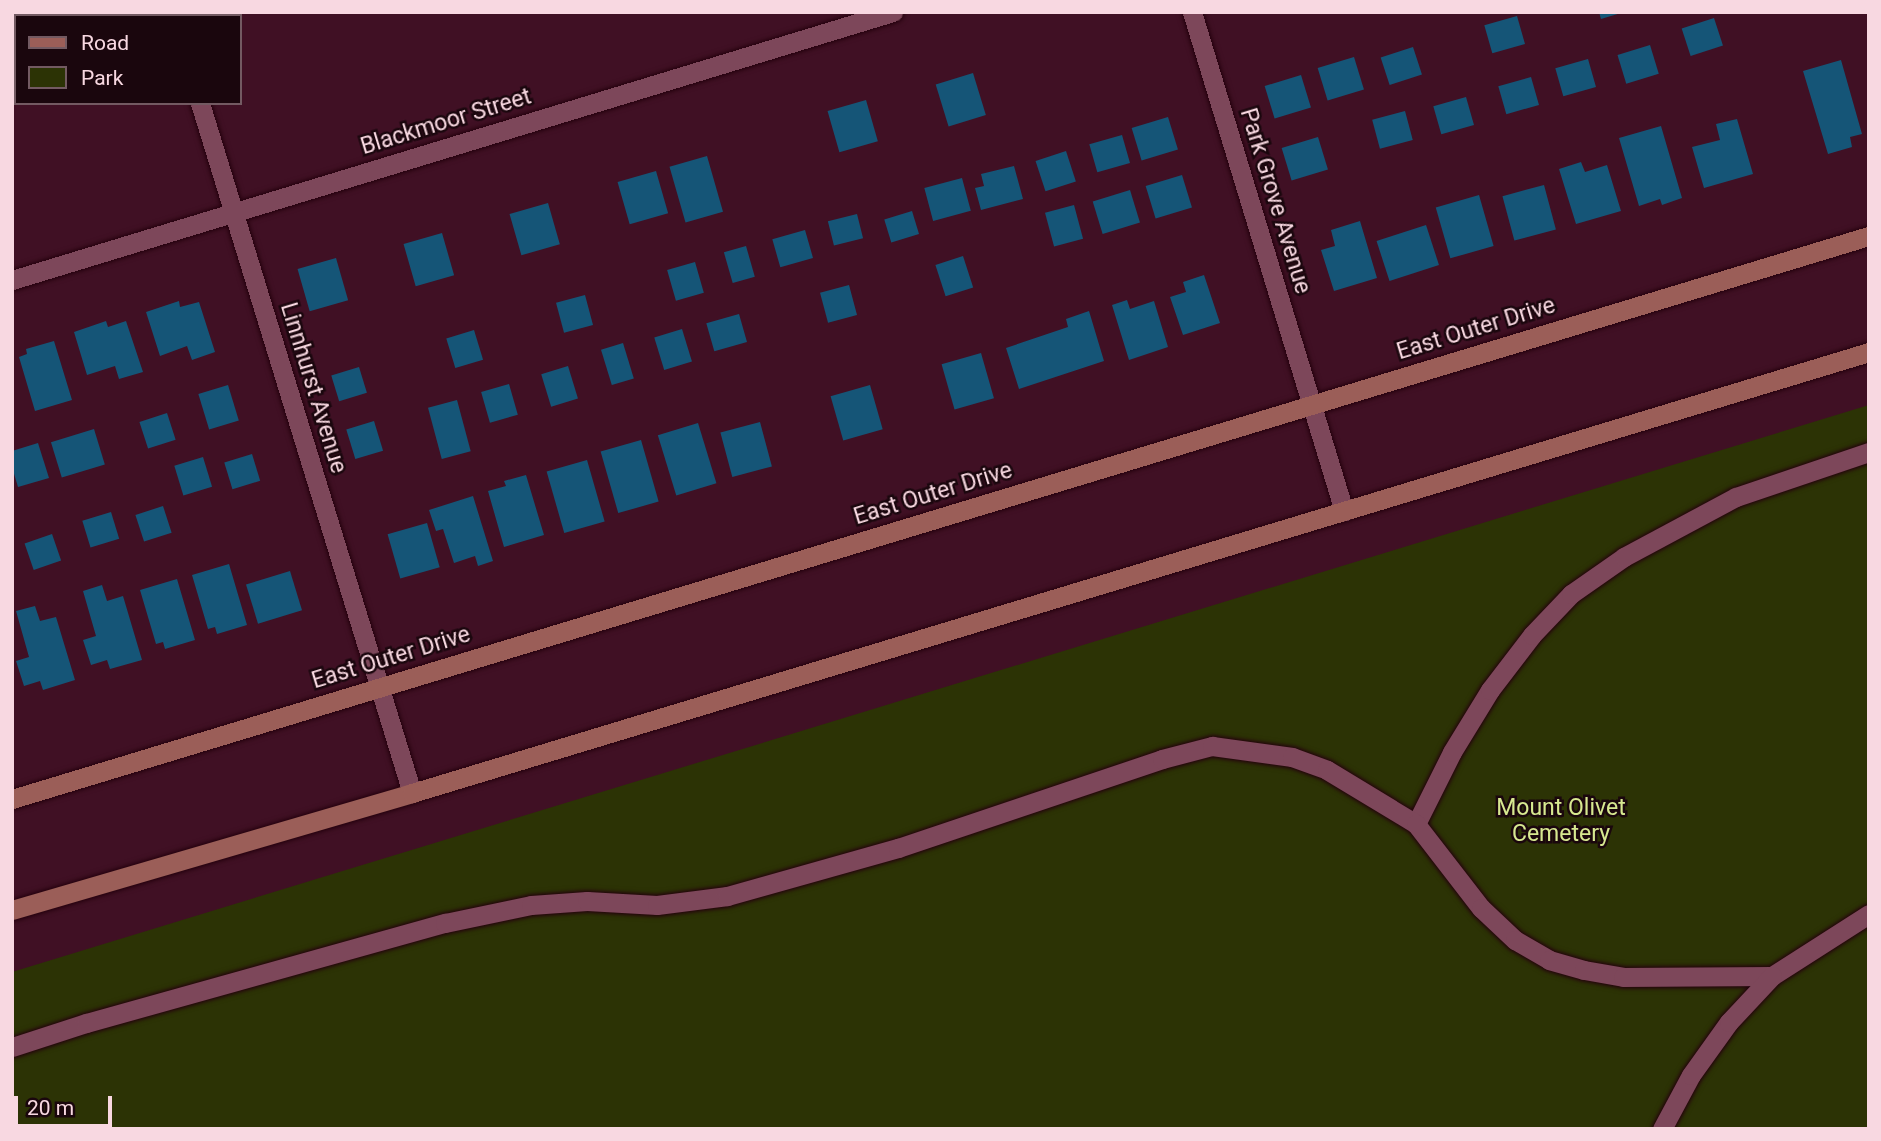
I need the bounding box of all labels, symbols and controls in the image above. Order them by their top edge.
legend [14,14,242,105]
text: Road [81,31,129,55]
text: Park [81,66,123,90]
street label: Blackmoor Street [357,83,535,161]
street label: Park Grove Avenue [1234,105,1316,297]
street label: East Outer Drive [1394,292,1558,366]
street label: Linnhurst Avenue [274,299,352,477]
street label: East Outer Drive [851,457,1015,531]
street label: East Outer Drive [309,621,473,695]
park label: Mount Olivet Cemetery [1496,794,1626,848]
scale bar [18,1082,116,1126]
text: 20 m [27,1096,74,1120]

